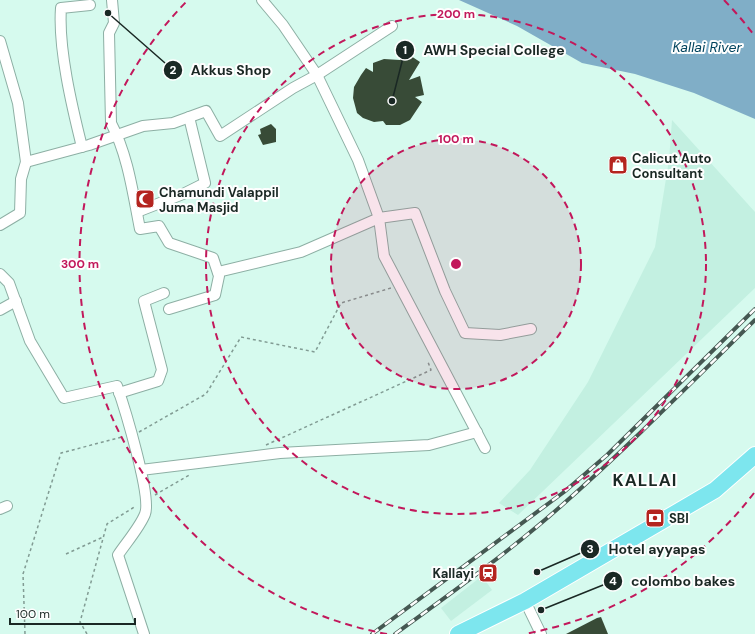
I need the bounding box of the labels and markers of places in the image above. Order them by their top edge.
callout: AWH Special College [395,37,573,63]
callout: Akkus Shop [163,57,279,83]
place label: Calicut Auto Consultant [632,150,711,182]
shop icon: Calicut Auto Consultant [607,154,629,176]
place label: Chamundi Valappil Juma Masjid [159,184,279,216]
mosque icon: Chamundi Valappil Juma Masjid [134,188,156,210]
centre of rings [449,257,463,271]
bank icon: SBI [644,507,666,529]
place label: SBI [669,510,689,527]
callout: Hotel ayyapas [580,536,713,562]
station icon: Kallayi [477,562,499,584]
place label: Kallayi [433,565,474,582]
callout: colombo bakes [603,568,743,594]

